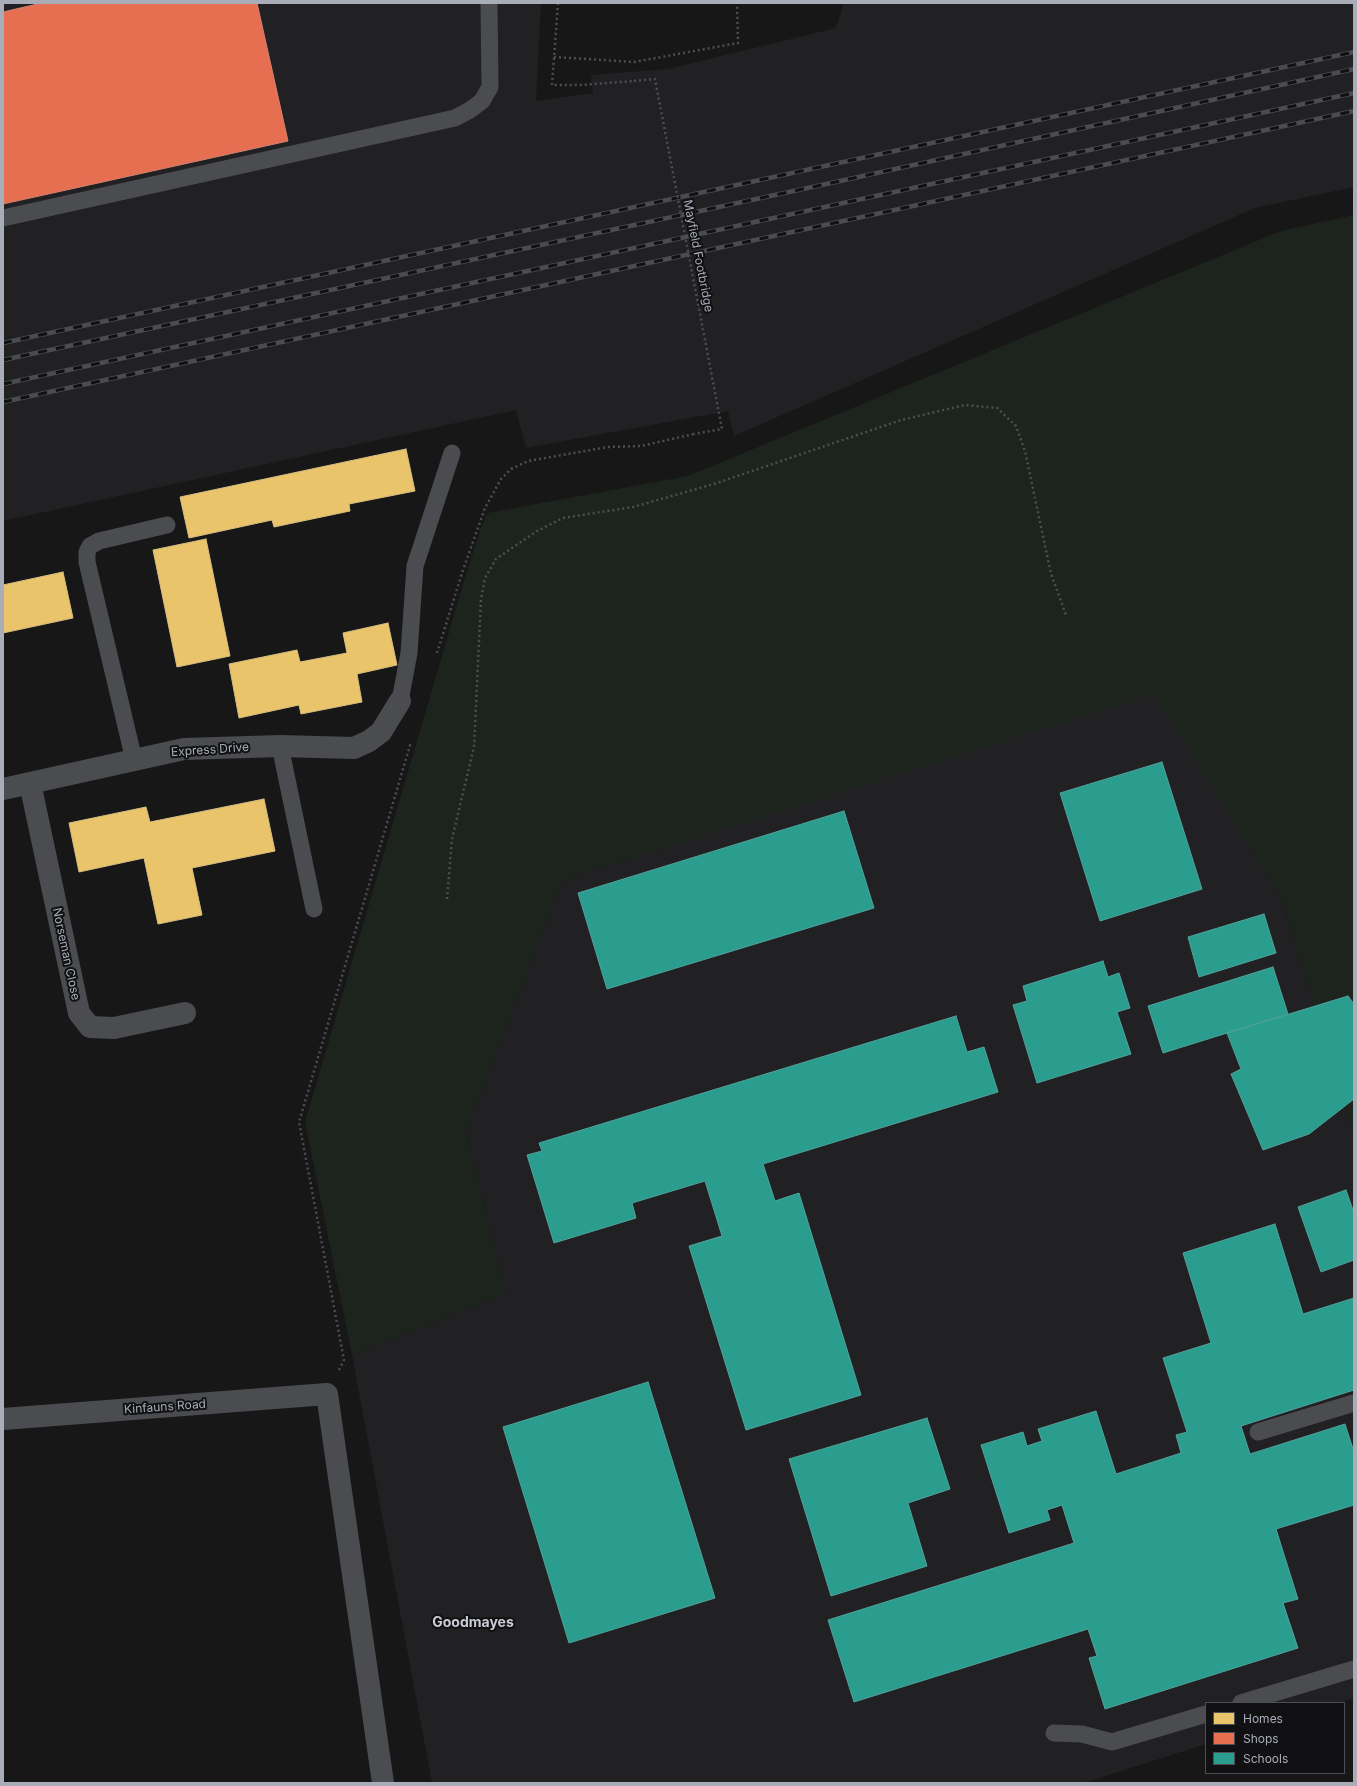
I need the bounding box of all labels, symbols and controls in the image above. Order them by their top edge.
street label: Mayfield Footbridge [680,199,716,313]
street label: Express Drive [170,740,250,760]
street label: Norseman Close [49,907,83,1001]
street label: Kinfauns Road [124,1397,206,1417]
district label: Goodmayes [432,1615,514,1631]
legend [1205,1702,1345,1774]
text: Homes [1243,1711,1283,1726]
text: Shops [1243,1731,1279,1746]
text: Schools [1243,1751,1288,1766]

